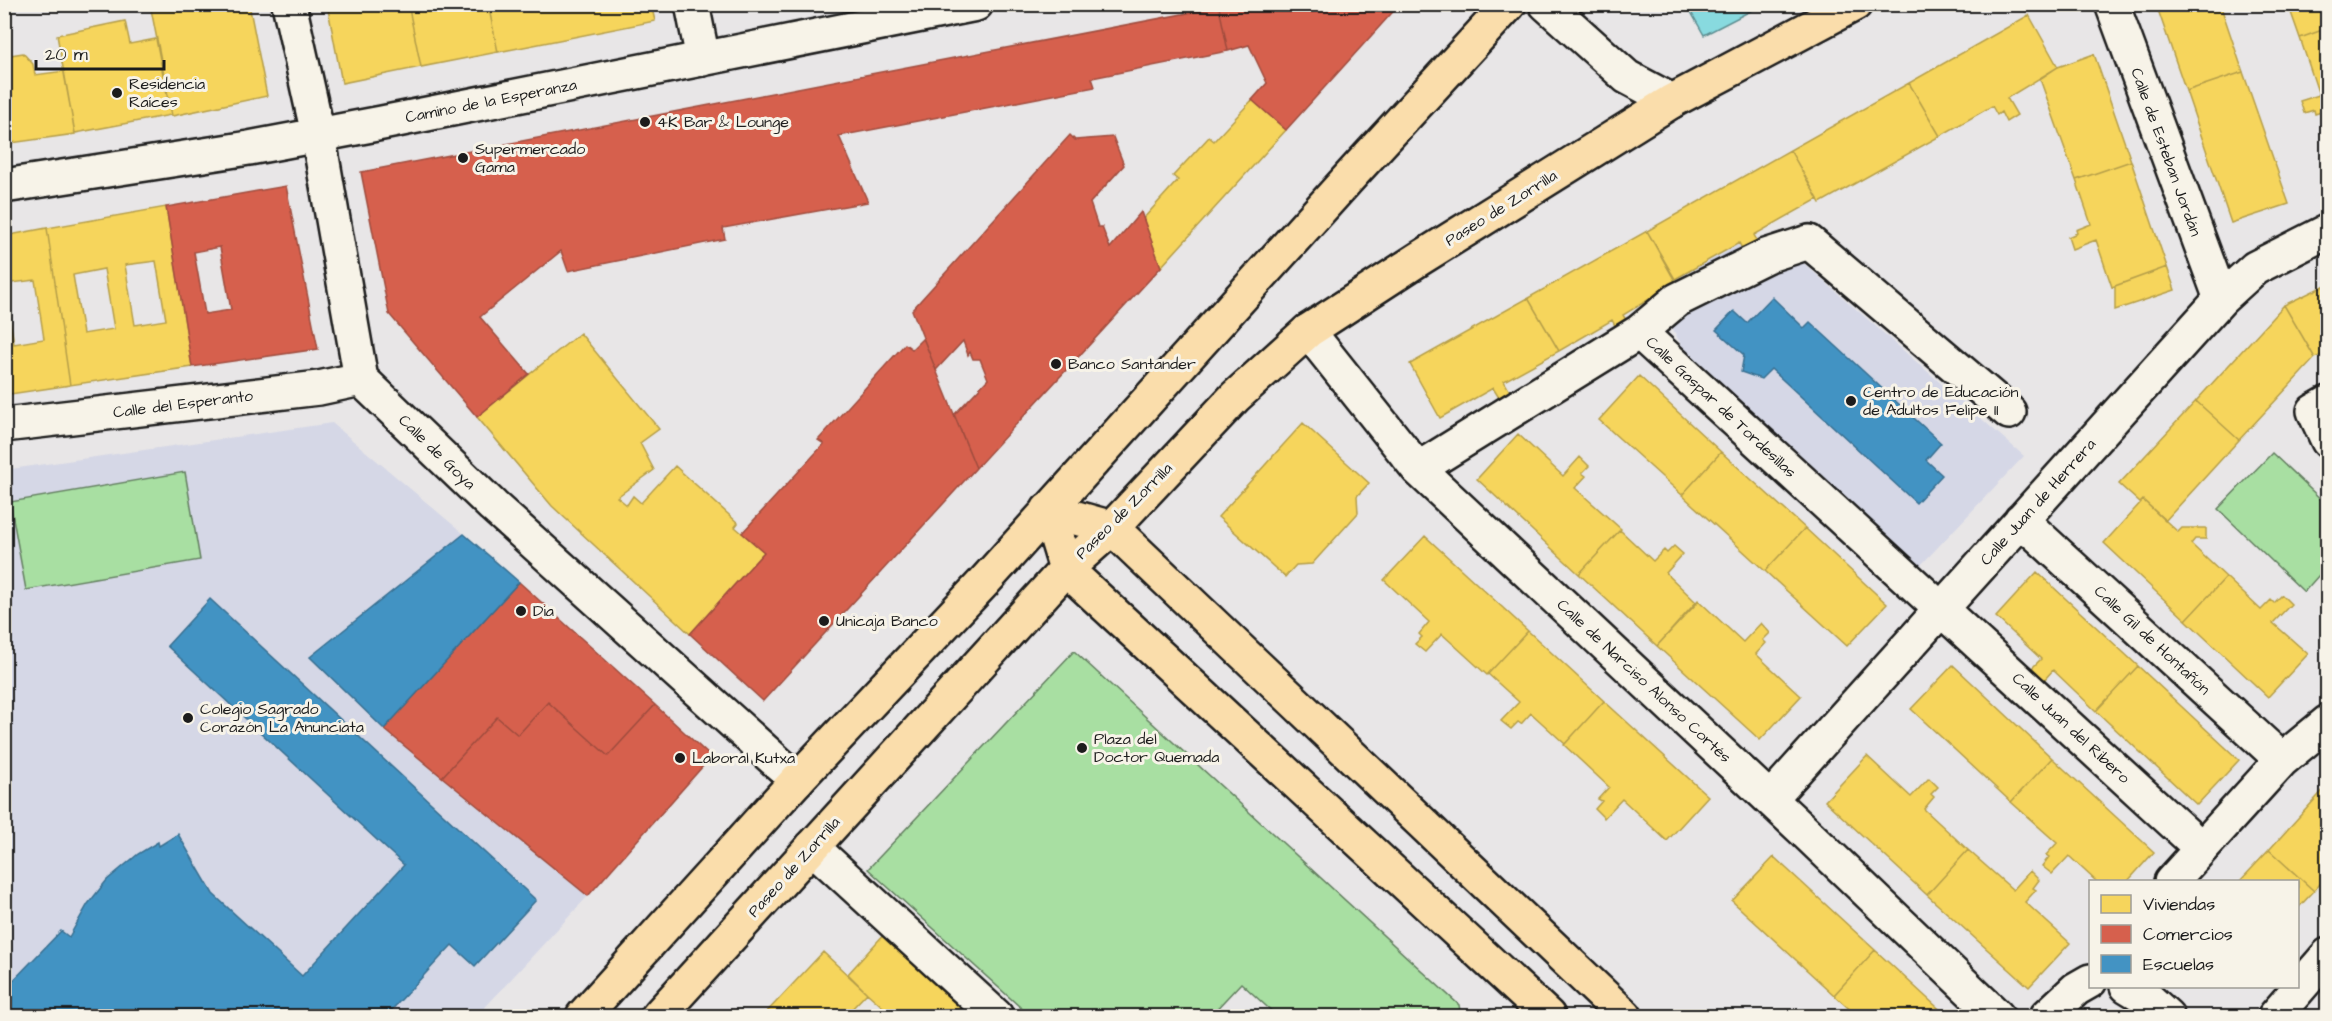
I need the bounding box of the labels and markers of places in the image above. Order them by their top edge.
place label: Residencia Raíces [129,73,205,113]
marker: Residencia Raíces [110,86,124,100]
place label: 4K Bar & Lounge [657,111,789,134]
marker: 4K Bar & Lounge [638,115,652,129]
place label: Supermercado Gama [475,138,585,178]
marker: Supermercado Gama [456,151,470,165]
place label: Banco Santander [1068,353,1196,375]
marker: Banco Santander [1049,357,1063,371]
place label: Centro de Educación de Adultos Felipe II [1863,381,2019,421]
marker: Centro de Educación de Adultos Felipe II [1844,394,1858,408]
place label: Dia [533,600,554,622]
marker: Dia [514,604,528,618]
place label: Unicaja Banco [836,610,938,632]
marker: Unicaja Banco [817,614,831,628]
place label: Colegio Sagrado Corazón La Anunciata [200,698,364,738]
marker: Colegio Sagrado Corazón La Anunciata [181,711,195,725]
place label: Plaza del Doctor Quemada [1094,728,1219,768]
marker: Plaza del Doctor Quemada [1075,741,1089,755]
place label: Laboral Kutxa [692,747,795,769]
marker: Laboral Kutxa [673,751,687,765]

